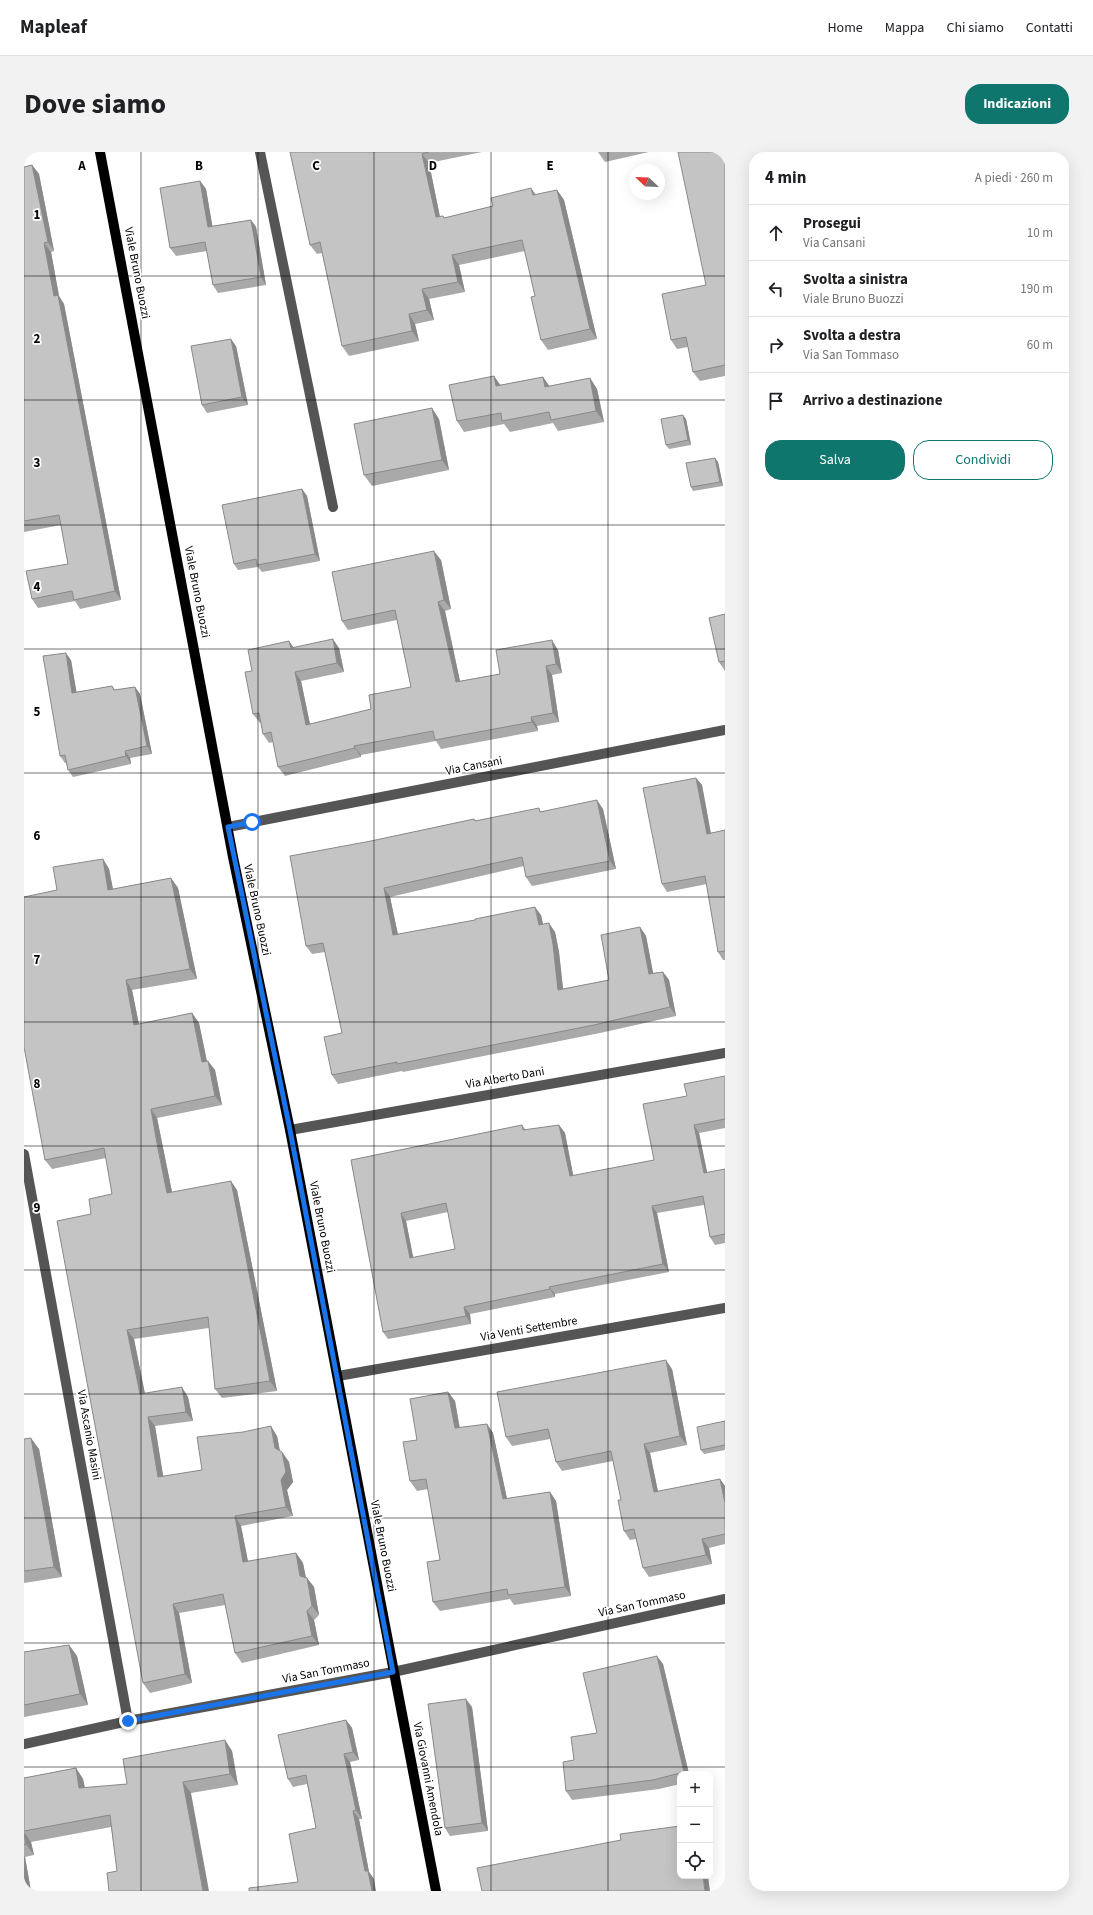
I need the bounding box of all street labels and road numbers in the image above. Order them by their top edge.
street label: Viale Bruno Buozzi [120,226,154,320]
street label: Viale Bruno Buozzi [180,545,214,639]
street label: Via Cansani [444,752,504,780]
street label: Viale Bruno Buozzi [239,863,275,957]
street label: Via Alberto Dani [464,1063,546,1093]
street label: Viale Bruno Buozzi [305,1180,339,1274]
street label: Via Venti Settembre [479,1312,579,1346]
street label: Via Ascanio Masini [73,1388,105,1482]
street label: Viale Bruno Buozzi [366,1499,400,1593]
street label: Via San Tommaso [597,1586,687,1622]
street label: Via San Tommaso [281,1654,371,1688]
street label: Via Giovanni Amendola [409,1721,447,1837]

